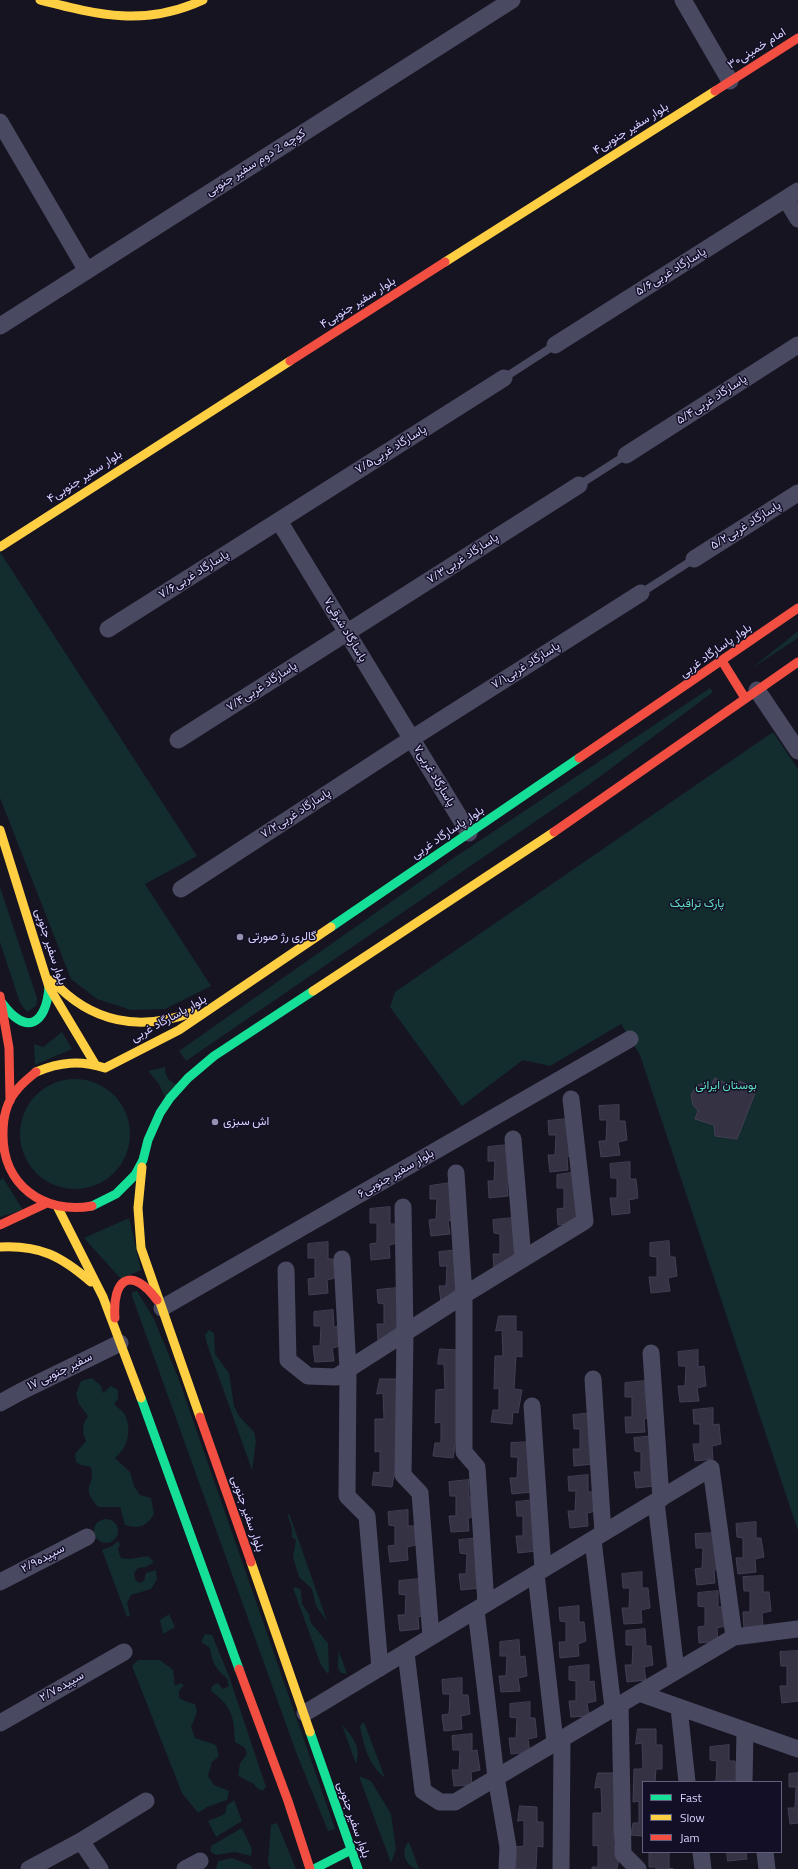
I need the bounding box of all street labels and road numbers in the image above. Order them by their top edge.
street label: امام خمینی۳۰ [725,25,789,73]
street label: بلوار سفیر جنوبی۴ [591,100,671,158]
street label: کوچه 2 دوم سفیر جنوبی [203,126,309,200]
street label: پاسارگاد غربی۵/۶ [633,245,709,299]
street label: بلوار سفیر جنوبی۴ [318,274,398,332]
street label: پاسارگاد غربی۵/۴ [674,372,750,428]
street label: پاسارگاد غربی۷/۵ [353,422,429,478]
street label: بلوار سفیر جنوبی۴ [45,447,125,507]
street label: پاسارگاد غربی۵/۲ [708,499,784,553]
street label: پاسارگاد غربی۷/۳ [425,531,501,587]
street label: پاسارگاد غربی۷/۶ [156,548,232,602]
street label: پاسارگاد شرقی۷ [320,595,370,665]
street label: بلوار پاسارگاد غربی [677,621,755,681]
street label: پاسارگاد غربی۷/۱ [489,639,563,693]
street label: پاسارگاد غربی۷/۴ [224,659,300,715]
street label: پاسارگاد غربی۷ [410,743,458,809]
street label: پاسارگاد غربی۷/۲ [258,786,334,842]
street label: بلوار پاسارگاد غربی [409,803,487,863]
street label: بلوار سفیر جنوبی [31,907,69,987]
street label: بلوار پاسارگاد غربی [129,992,209,1046]
street label: بلوار سفیر جنوبی۶ [355,1146,437,1202]
street label: سفیر جنوبی ۱۷ [25,1350,95,1394]
street label: بلوار سفیر جنوبی [227,1474,267,1554]
street label: سپیده۲/۹ [19,1541,67,1577]
street label: سپیده۲/۷ [37,1669,87,1705]
street label: بلوار سفیر جنوبی [333,1780,373,1860]

